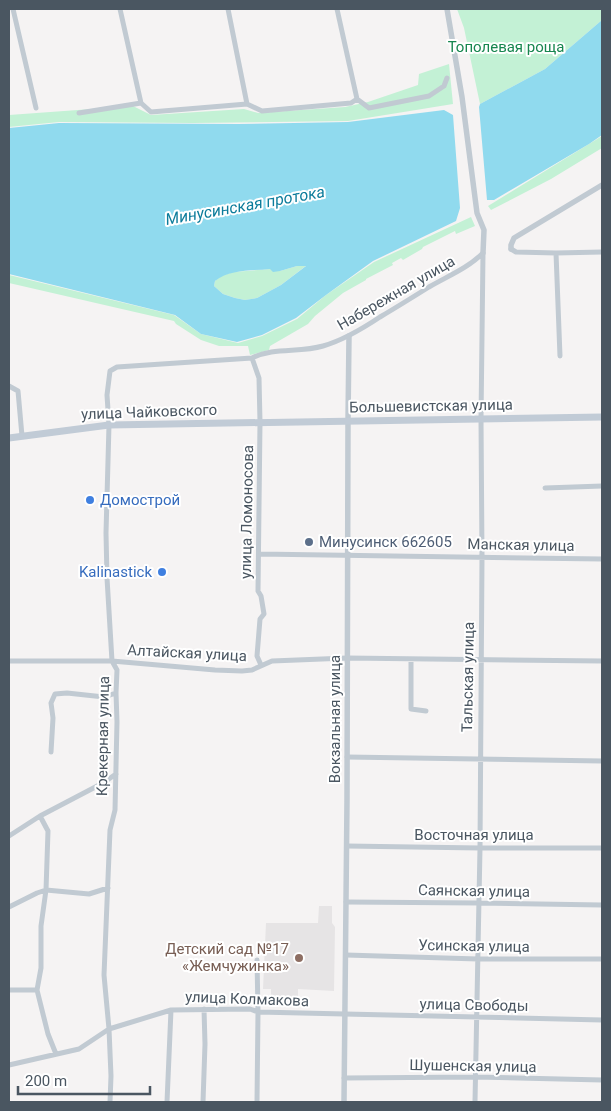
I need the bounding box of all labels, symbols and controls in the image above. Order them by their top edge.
park label: Тополевая роща [448,38,564,56]
water label: Минусинская протока [164,182,326,229]
street label: Набережная улица [334,252,458,334]
street label: Большевистская улица [349,396,513,416]
street label: улица Чайковского [81,401,217,423]
street label: улица Ломоносова [237,445,257,579]
place label: Домострой [100,491,180,509]
marker: Домострой [84,494,96,506]
place label: Минусинск 662605 [319,533,452,551]
street label: Манская улица [467,535,575,555]
marker: Минусинск 662605 [303,536,315,548]
place label: Kalinastick [79,563,152,581]
marker: Kalinastick [156,566,168,578]
street label: Тальская улица [458,622,478,732]
street label: Алтайская улица [127,641,247,665]
street label: Вокзальная улица [326,655,344,783]
street label: Крекерная улица [93,676,113,796]
street label: Восточная улица [414,826,534,844]
street label: Саянская улица [418,881,530,901]
street label: Усинская улица [418,936,530,956]
place label: Детский сад №17 «Жемчужинка» [165,940,289,975]
marker: Детский сад №17 «Жемчужинка» [293,952,305,964]
street label: улица Колмакова [185,988,309,1010]
street label: улица Свободы [419,995,529,1015]
street label: Шушенская улица [409,1056,537,1076]
scale bar [18,1064,150,1096]
text: 200 m [25,1072,67,1090]

